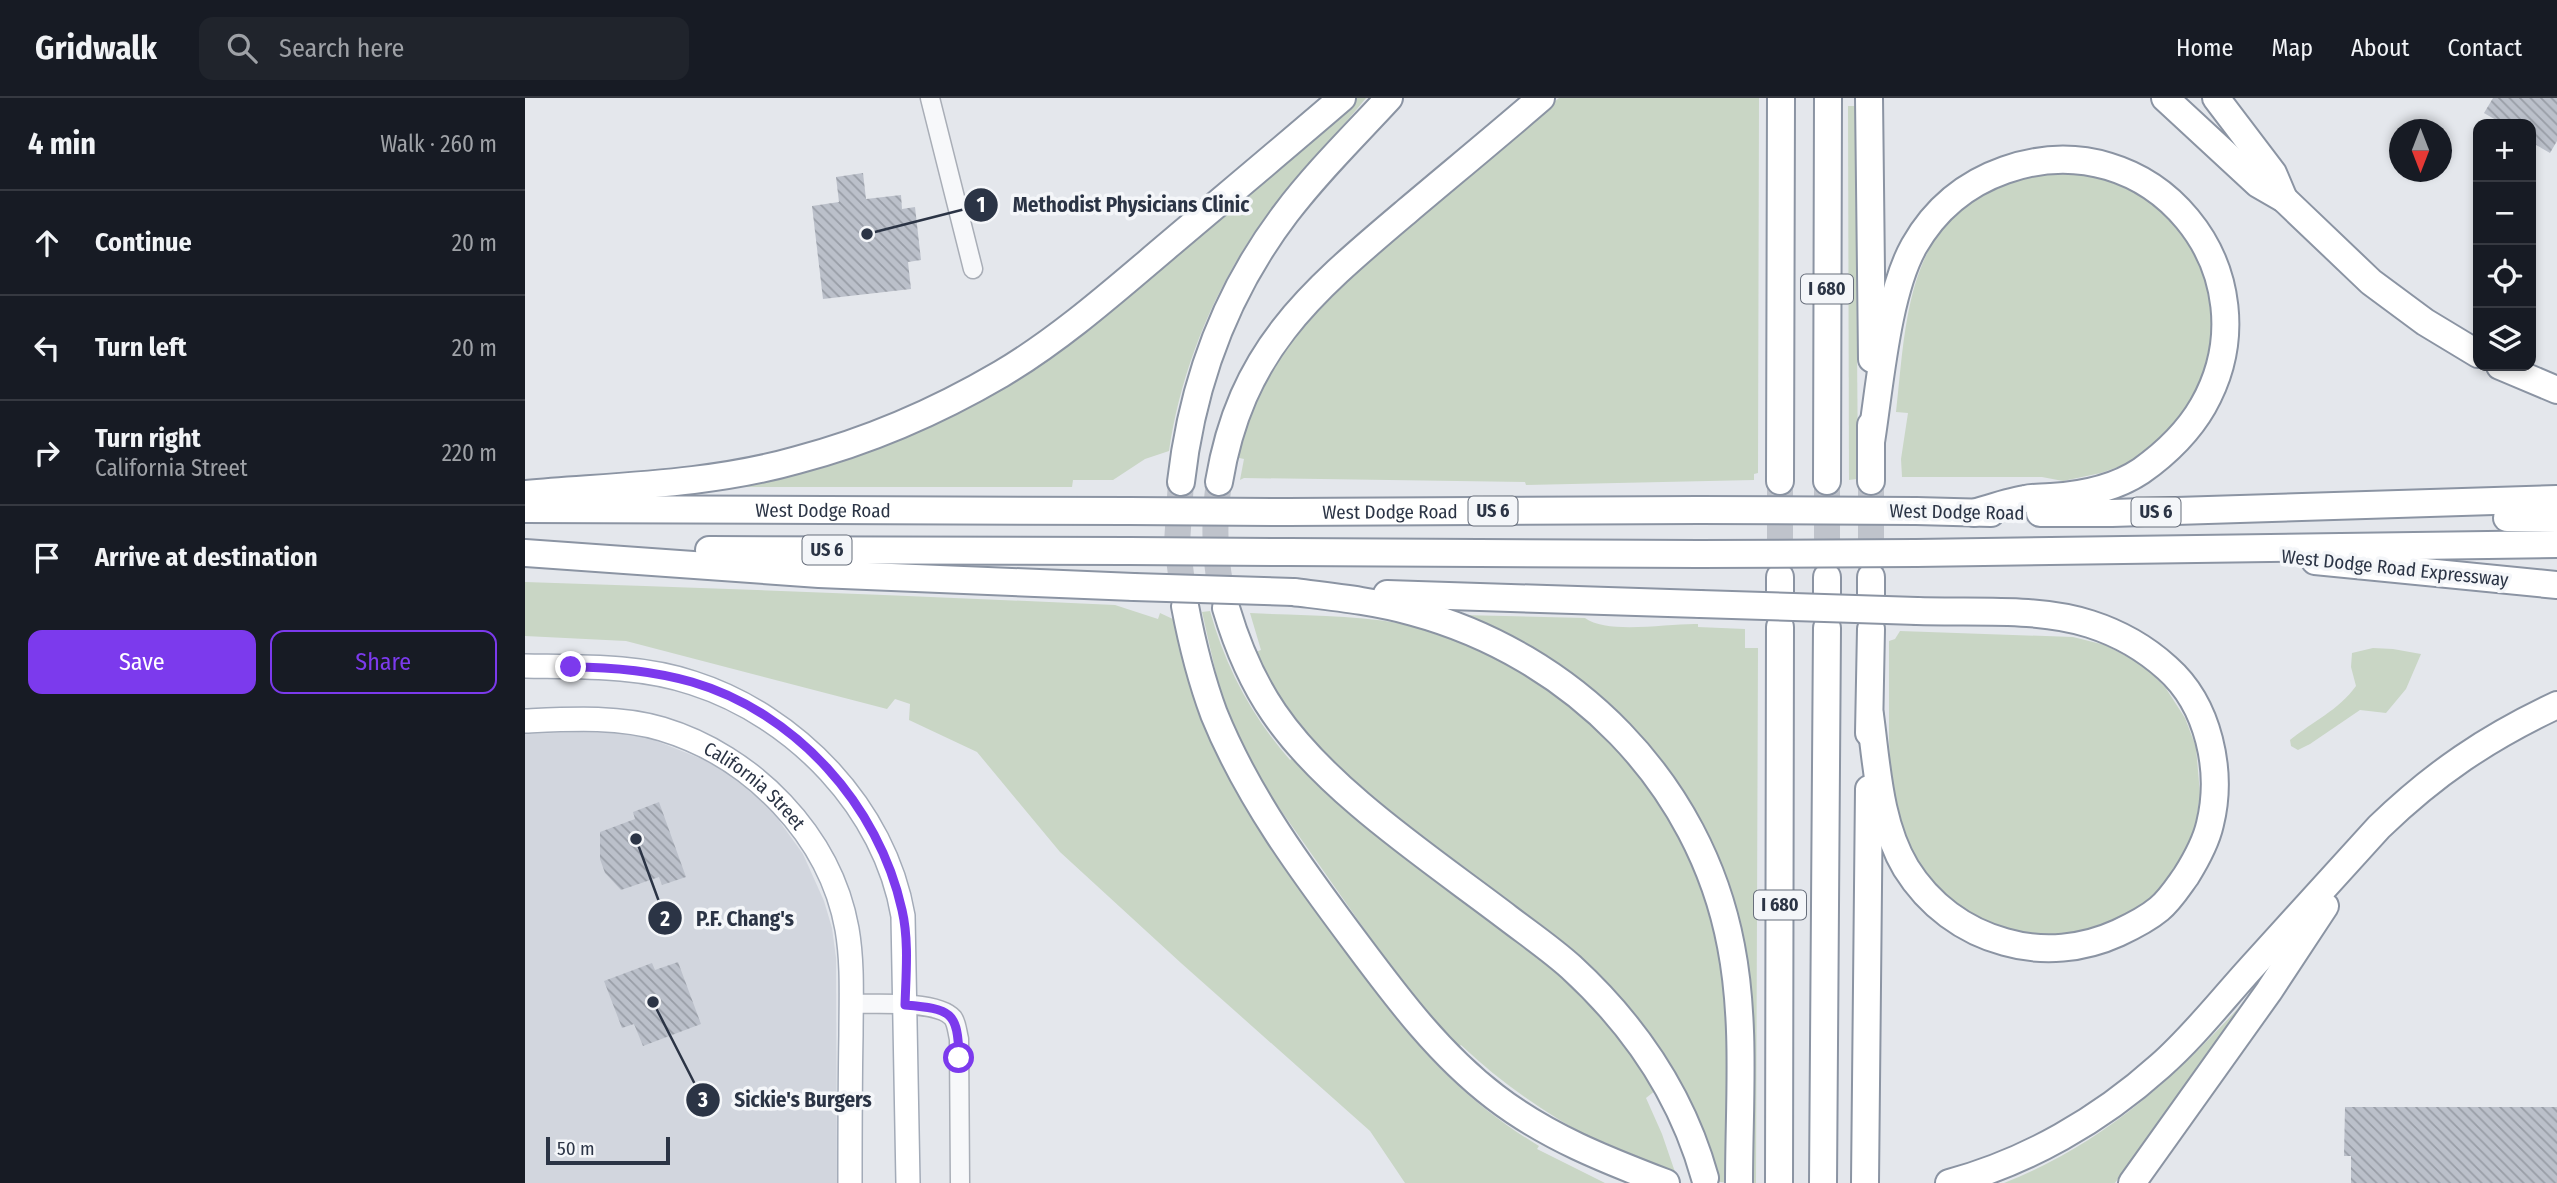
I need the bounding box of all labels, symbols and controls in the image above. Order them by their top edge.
search box [199,17,689,80]
text: Gridwalk [35,28,157,68]
icon: search [223,29,261,67]
text: Search here [279,33,404,64]
text: Home [2176,34,2233,62]
text: Map [2271,34,2313,62]
text: About [2351,34,2409,62]
text: Contact [2447,34,2522,62]
north arrow [2389,119,2452,182]
map controls [2473,119,2536,371]
button: + [2473,119,2536,182]
text: 4 min [28,126,96,162]
text: Walk · 260 m [380,130,497,158]
button: − [2473,182,2536,245]
callout: Methodist Physicians Clinic [964,184,1263,226]
text: 1 [977,192,985,218]
text: Methodist Physicians Clinic [1013,192,1250,218]
icon: ahead [28,224,66,262]
text: Continue [95,227,192,258]
text: 20 m [452,229,497,257]
button: locate [2473,245,2536,308]
road number: I 680 [1801,274,1853,304]
button: layers [2473,308,2536,371]
icon: left [28,329,66,367]
text: Turn left [95,332,187,363]
text: 20 m [452,334,497,362]
text: Turn right [95,423,201,454]
icon: right [28,434,66,472]
text: 220 m [442,439,497,467]
text: California Street [95,454,247,482]
road number: US 6 [1469,496,1517,526]
street label: West Dodge Road [755,498,891,522]
road number: US 6 [2131,498,2181,526]
street label: West Dodge Road [1889,499,2025,525]
street label: West Dodge Road [1322,500,1458,523]
road number: US 6 [803,536,851,564]
icon: arrive [28,539,66,577]
text: Arrive at destination [95,542,318,573]
street label: West Dodge Road Expressway [2280,545,2510,591]
button: Save [28,630,256,694]
button: Share [270,630,497,694]
route end [555,651,586,682]
street label: California Street [700,736,811,835]
road number: I 680 [1754,890,1806,920]
callout: P.F. Chang's [648,897,808,939]
text: 2 [659,906,670,932]
text: P.F. Chang's [696,906,794,932]
route start [943,1042,974,1073]
callout: Sickie's Burgers [685,1079,886,1121]
text: 3 [697,1087,708,1113]
text: Sickie's Burgers [734,1087,872,1113]
scale bar [546,1134,670,1166]
text: 50 m [557,1137,595,1160]

